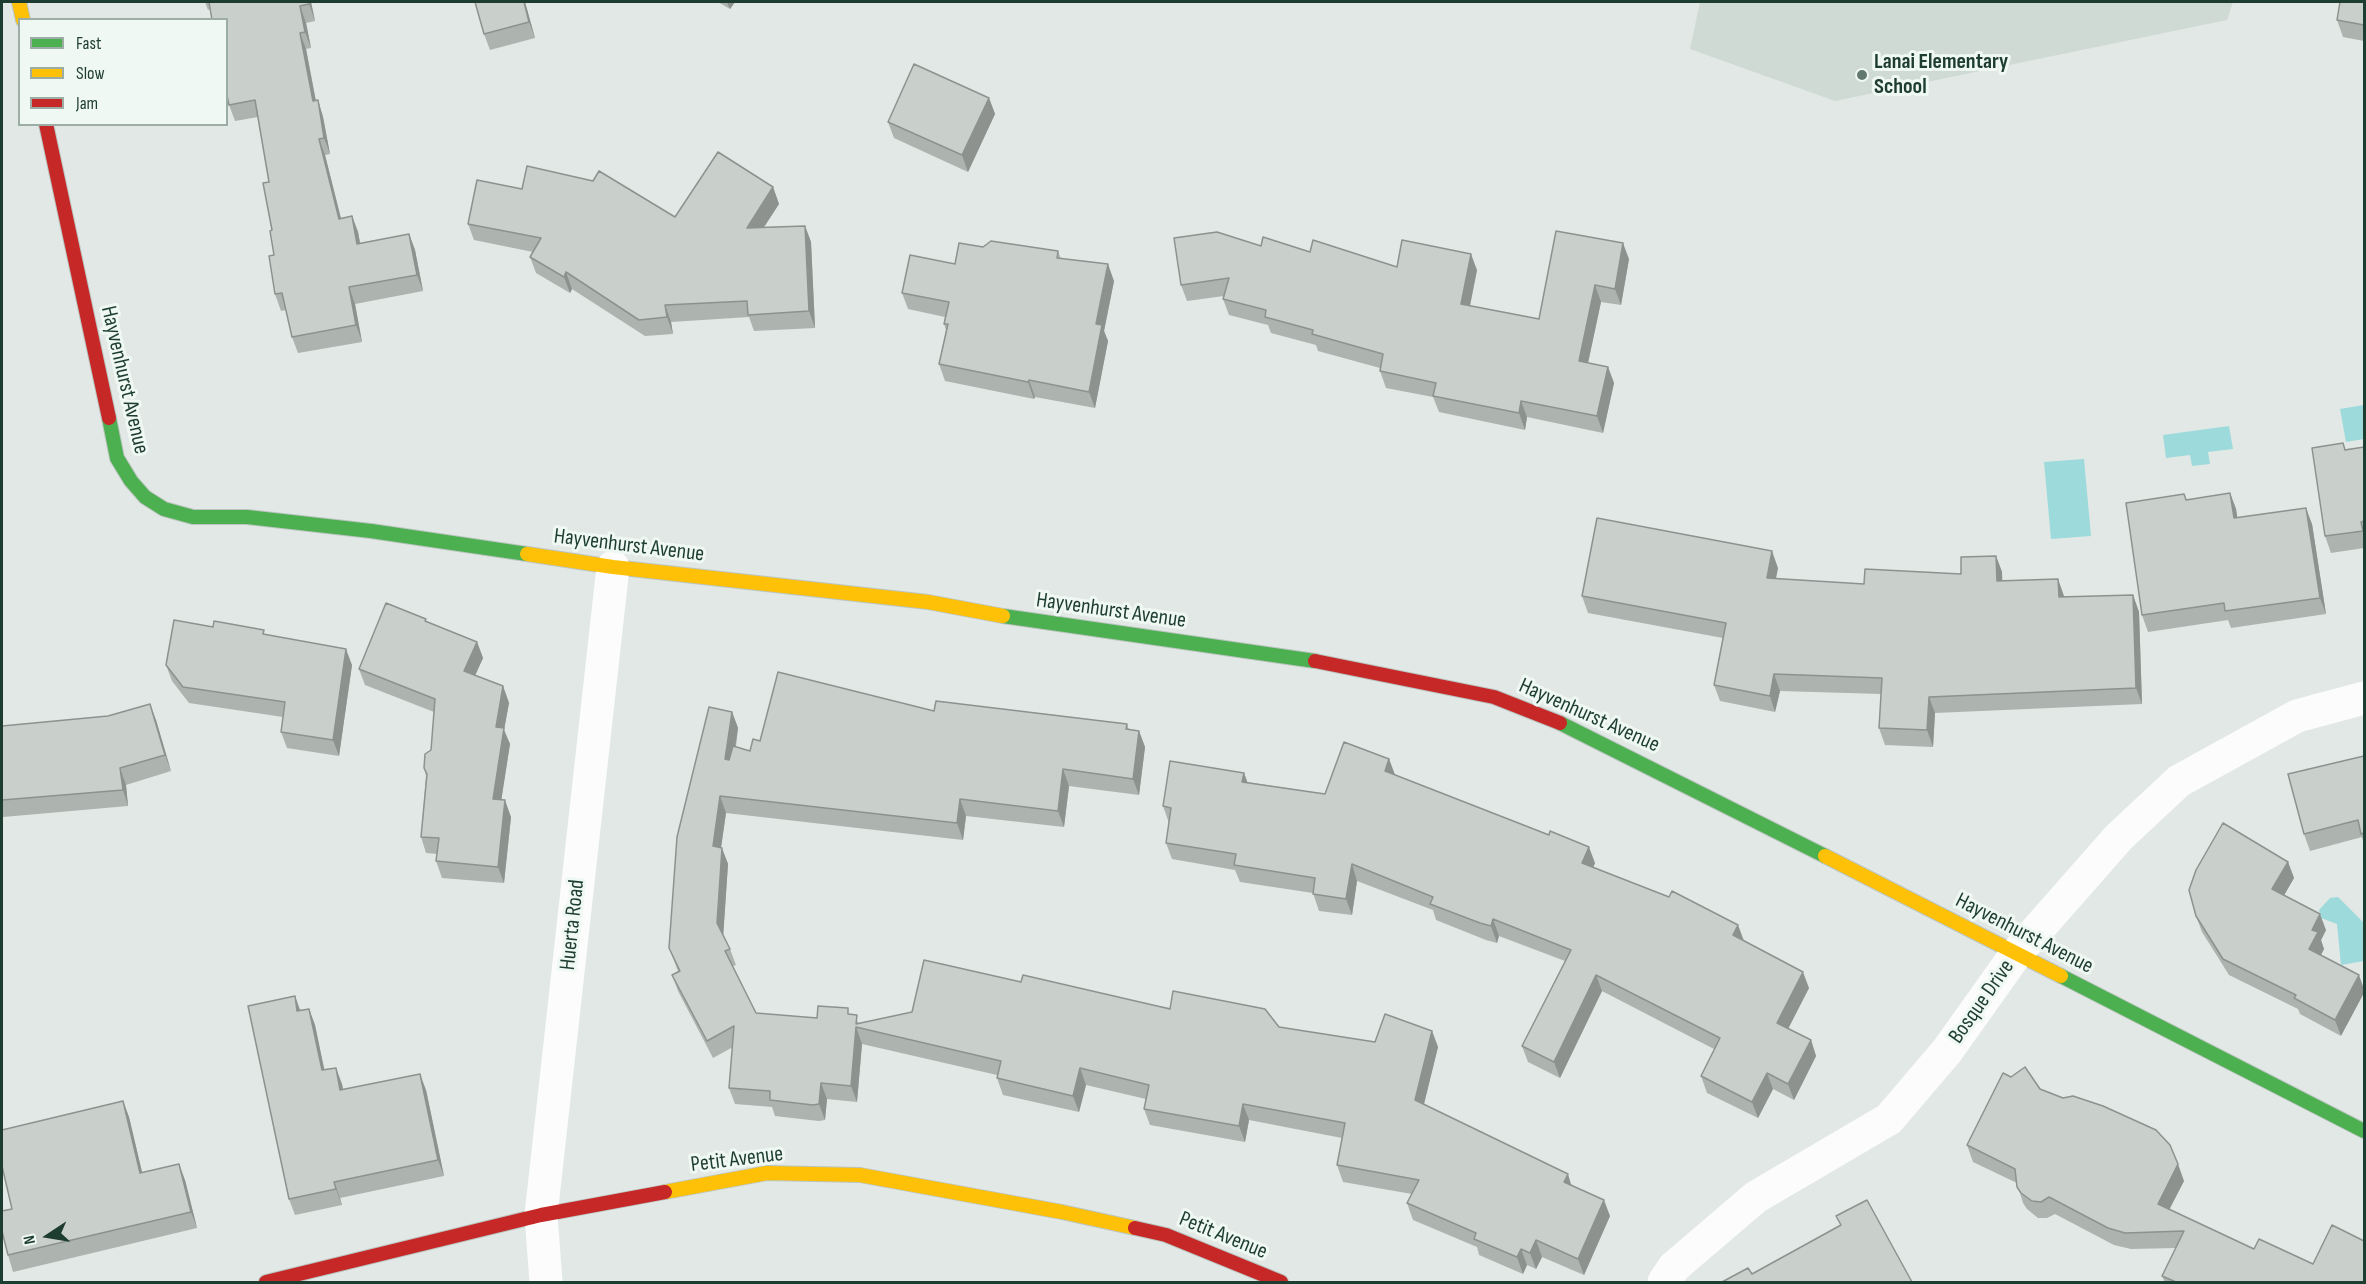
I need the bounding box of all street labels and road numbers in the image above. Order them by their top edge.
street label: Hayvenhurst Avenue [94,303,154,457]
street label: Hayvenhurst Avenue [552,524,706,568]
street label: Hayvenhurst Avenue [1034,587,1188,635]
street label: Hayvenhurst Avenue [1515,673,1663,759]
street label: Huerta Road [555,878,591,972]
street label: Hayvenhurst Avenue [1951,888,2097,980]
street label: Bosque Drive [1944,955,2020,1049]
street label: Petit Avenue [689,1141,785,1179]
street label: Petit Avenue [1175,1206,1271,1266]

